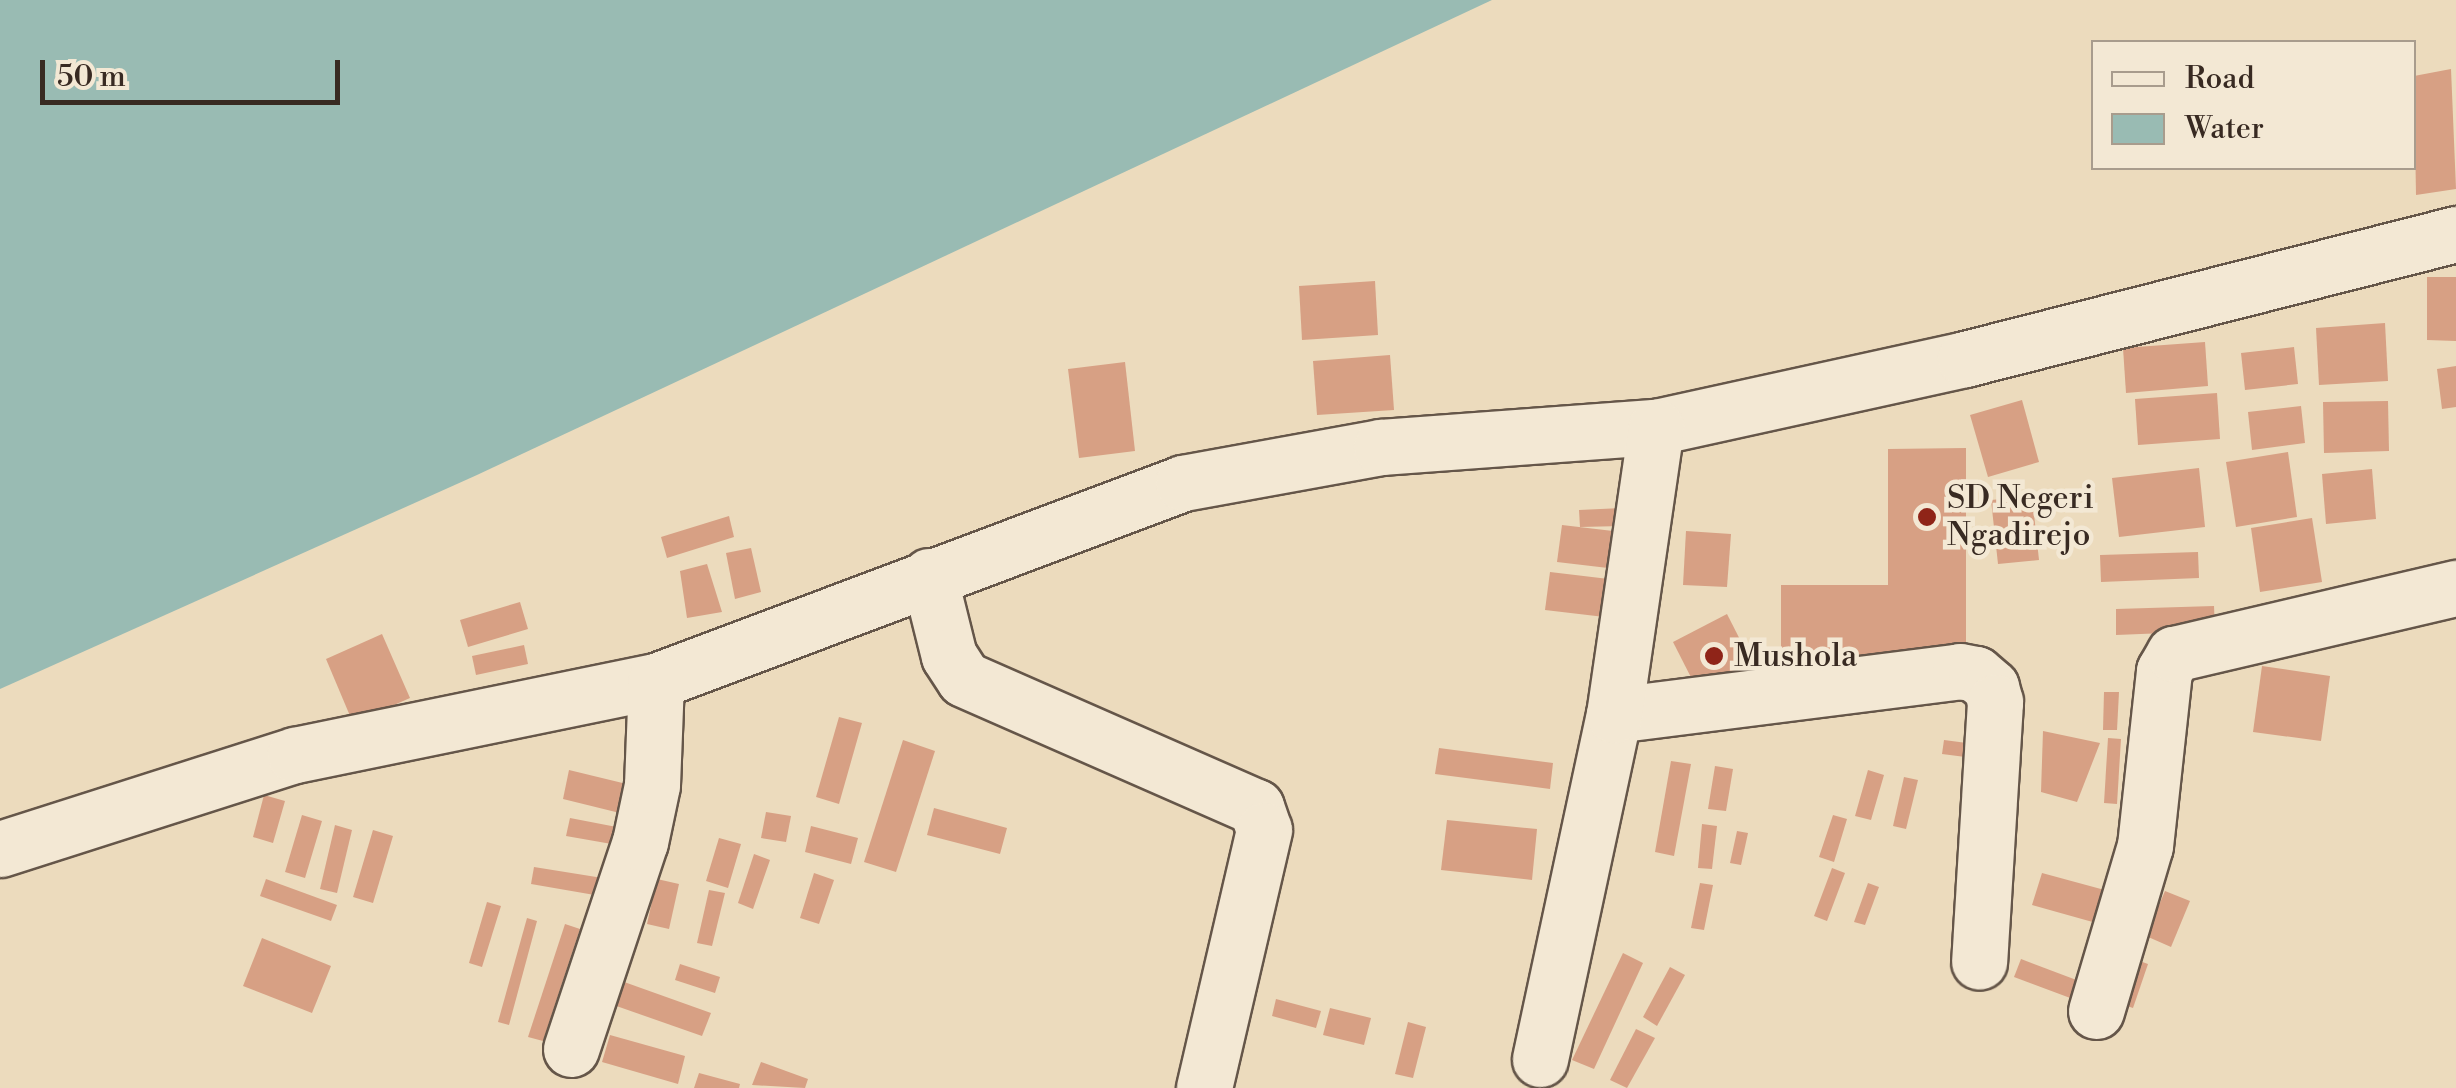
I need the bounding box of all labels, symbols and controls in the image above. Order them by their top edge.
scale bar [45,40,345,102]
legend [2091,40,2416,170]
text: 50 m [57,58,126,96]
text: Road [2185,60,2255,98]
text: Water [2185,110,2264,148]
place label: SD Negeri Ngadirejo [1947,480,2094,555]
marker: SD Negeri Ngadirejo [1916,506,1938,528]
place label: Mushola [1734,637,1857,675]
marker: Mushola [1703,645,1725,667]

